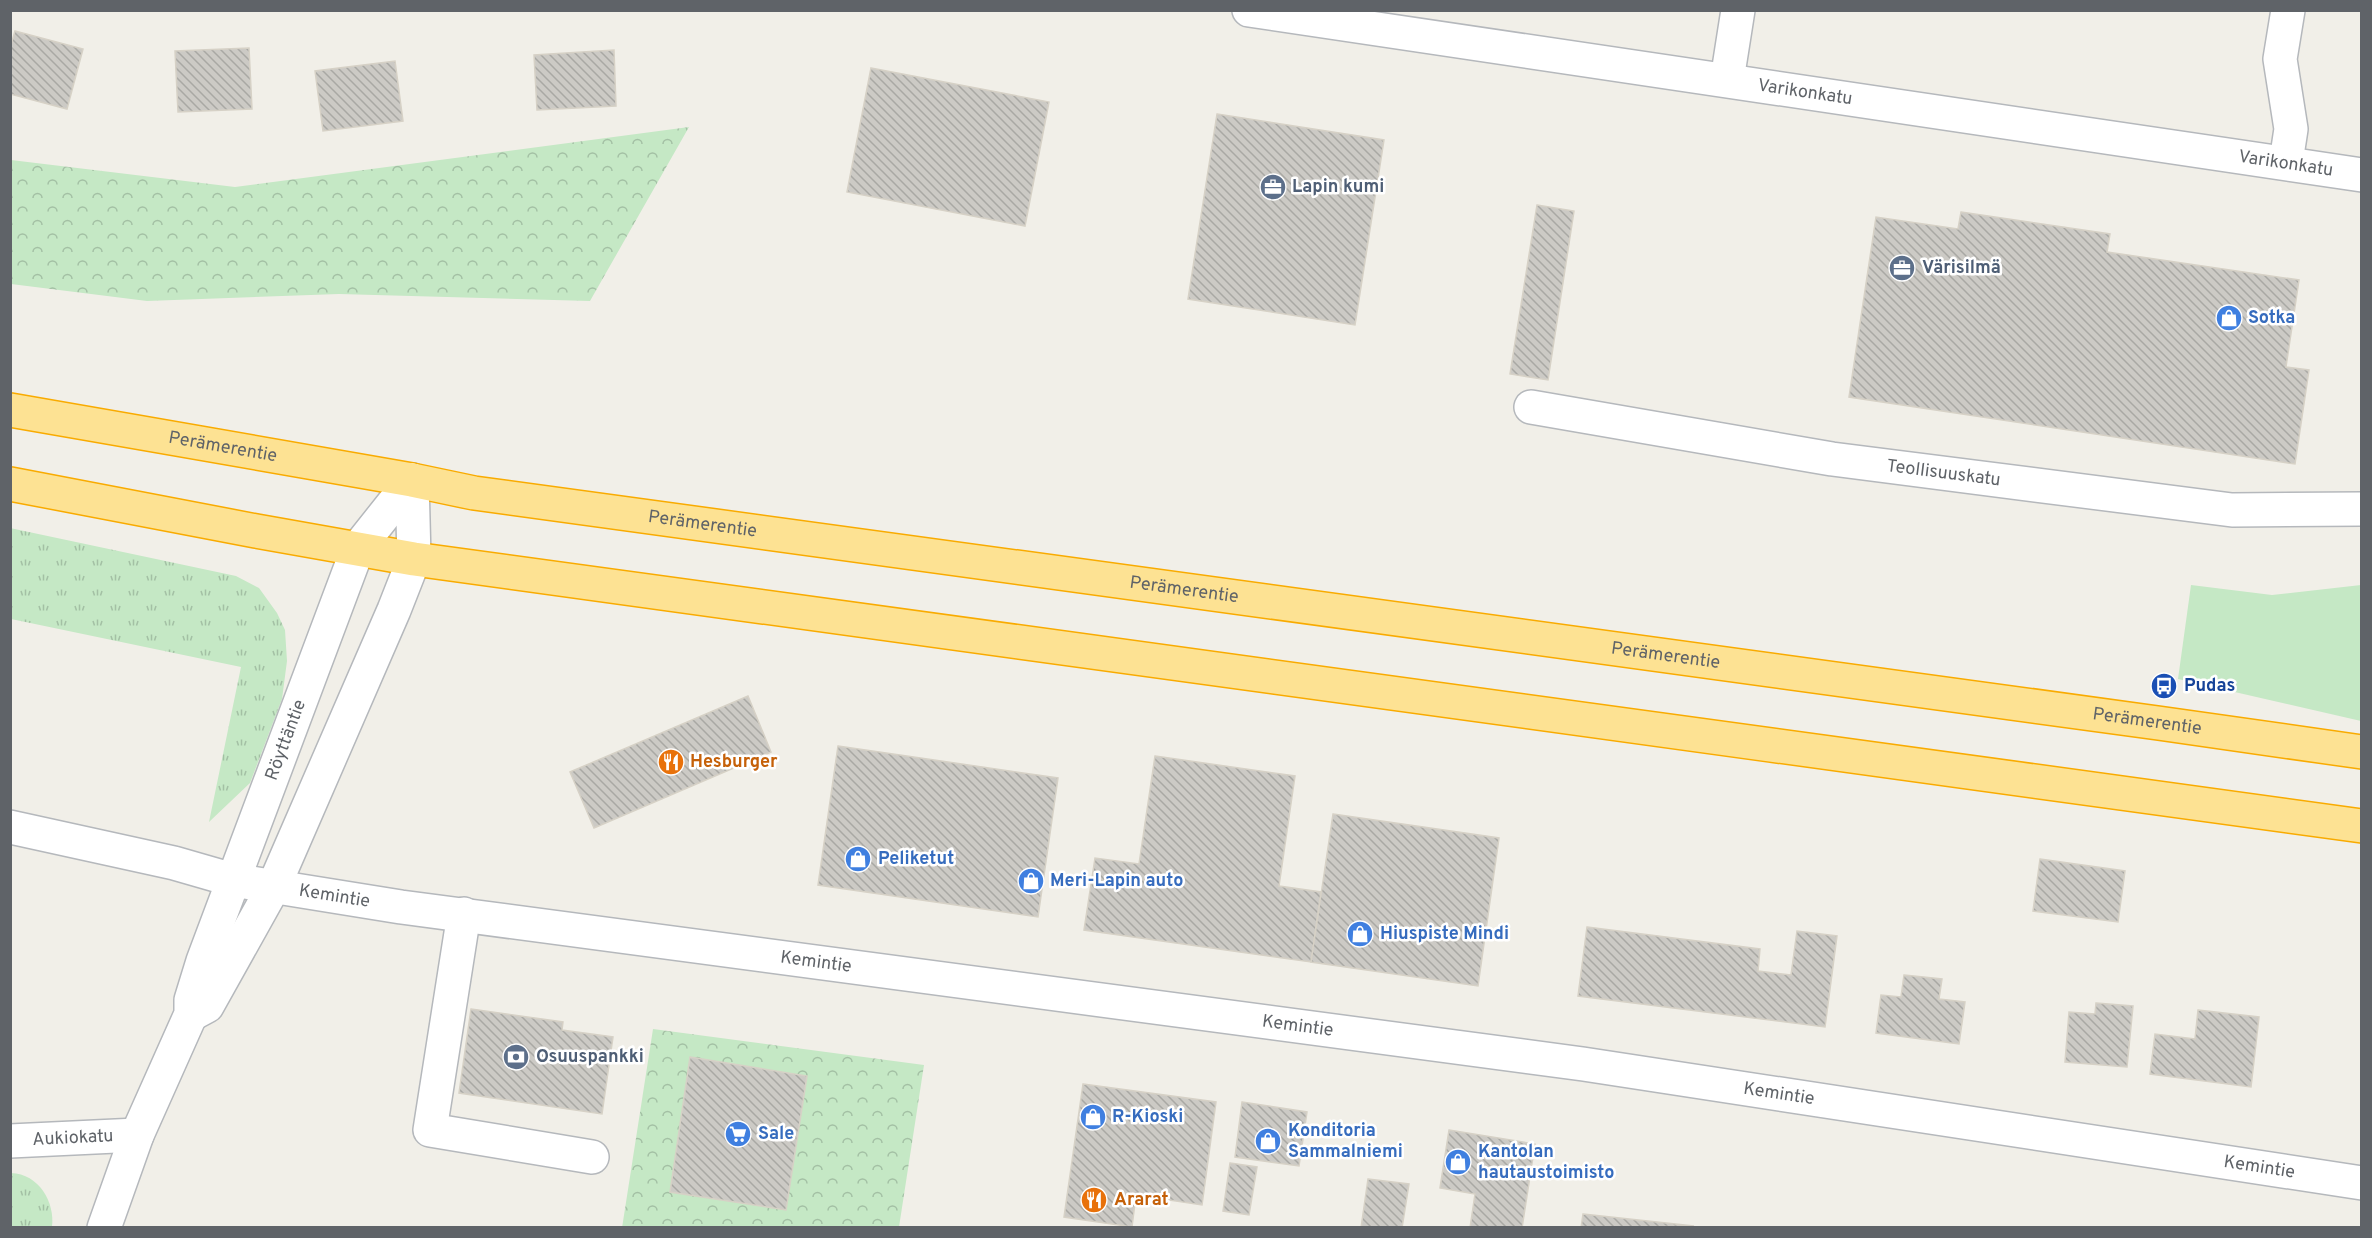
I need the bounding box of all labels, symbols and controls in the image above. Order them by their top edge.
street label: Varikonkatu [1756,74,1854,111]
street label: Varikonkatu [2237,145,2335,182]
office icon: Lapin kumi [1258,172,1288,202]
place label: Lapin kumi [1292,176,1384,199]
office icon: Värisilmä [1887,253,1917,283]
place label: Värisilmä [1922,257,2001,280]
shop icon: Sotka [2214,303,2244,333]
place label: Sotka [2248,307,2295,330]
street label: Perämerentie [167,426,279,468]
street label: Teollisuuskatu [1885,455,2002,492]
street label: Perämerentie [647,505,758,543]
street label: Perämerentie [1128,571,1240,609]
street label: Perämerentie [1610,637,1722,675]
bus stop icon: Pudas [2149,671,2179,701]
place label: Pudas [2184,675,2235,698]
street label: Röyttäntie [260,696,312,784]
street label: Perämerentie [2091,703,2203,741]
restaurant icon: Hesburger [656,747,686,777]
place label: Hesburger [690,751,778,774]
shop icon: Peliketut [843,844,873,874]
place label: Peliketut [878,848,954,871]
shop icon: Meri-Lapin auto [1016,866,1046,896]
place label: Meri-Lapin auto [1050,870,1183,893]
street label: Kemintie [297,879,372,913]
shop icon: Hiuspiste Mindi [1345,919,1375,949]
place label: Hiuspiste Mindi [1380,923,1509,946]
street label: Kemintie [779,946,853,978]
street label: Kemintie [1261,1010,1335,1042]
bank icon: Osuuspankki [501,1042,531,1072]
place label: Osuuspankki [536,1046,644,1069]
street label: Kemintie [1742,1077,1816,1111]
shop icon: R-Kioski [1078,1102,1108,1132]
place label: R-Kioski [1112,1106,1183,1129]
supermarket icon: Sale [723,1119,753,1149]
place label: Konditoria Sammalniemi [1288,1120,1403,1164]
place label: Sale [758,1123,794,1146]
street label: Aukiokatu [32,1125,114,1151]
shop icon: Konditoria Sammalniemi [1253,1126,1283,1156]
place label: Kantolan hautaustoimisto [1478,1141,1615,1185]
shop icon: Kantolan hautaustoimisto [1443,1147,1473,1177]
street label: Kemintie [2222,1151,2297,1184]
restaurant icon: Ararat [1079,1185,1109,1215]
place label: Ararat [1114,1189,1168,1212]

